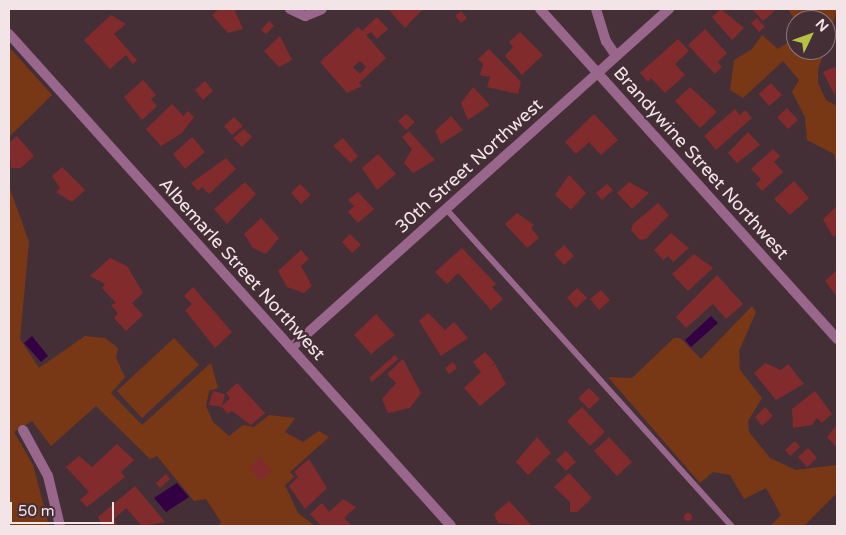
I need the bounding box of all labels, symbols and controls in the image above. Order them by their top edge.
north arrow [786,10,836,60]
text: N [812,15,832,35]
street label: Brandywine Street Northwest [609,62,793,264]
street label: 30th Street Northwest [391,94,547,238]
street label: Albemarle Street Northwest [154,173,330,365]
scale bar [12,492,116,524]
text: 50 m [18,502,55,520]

